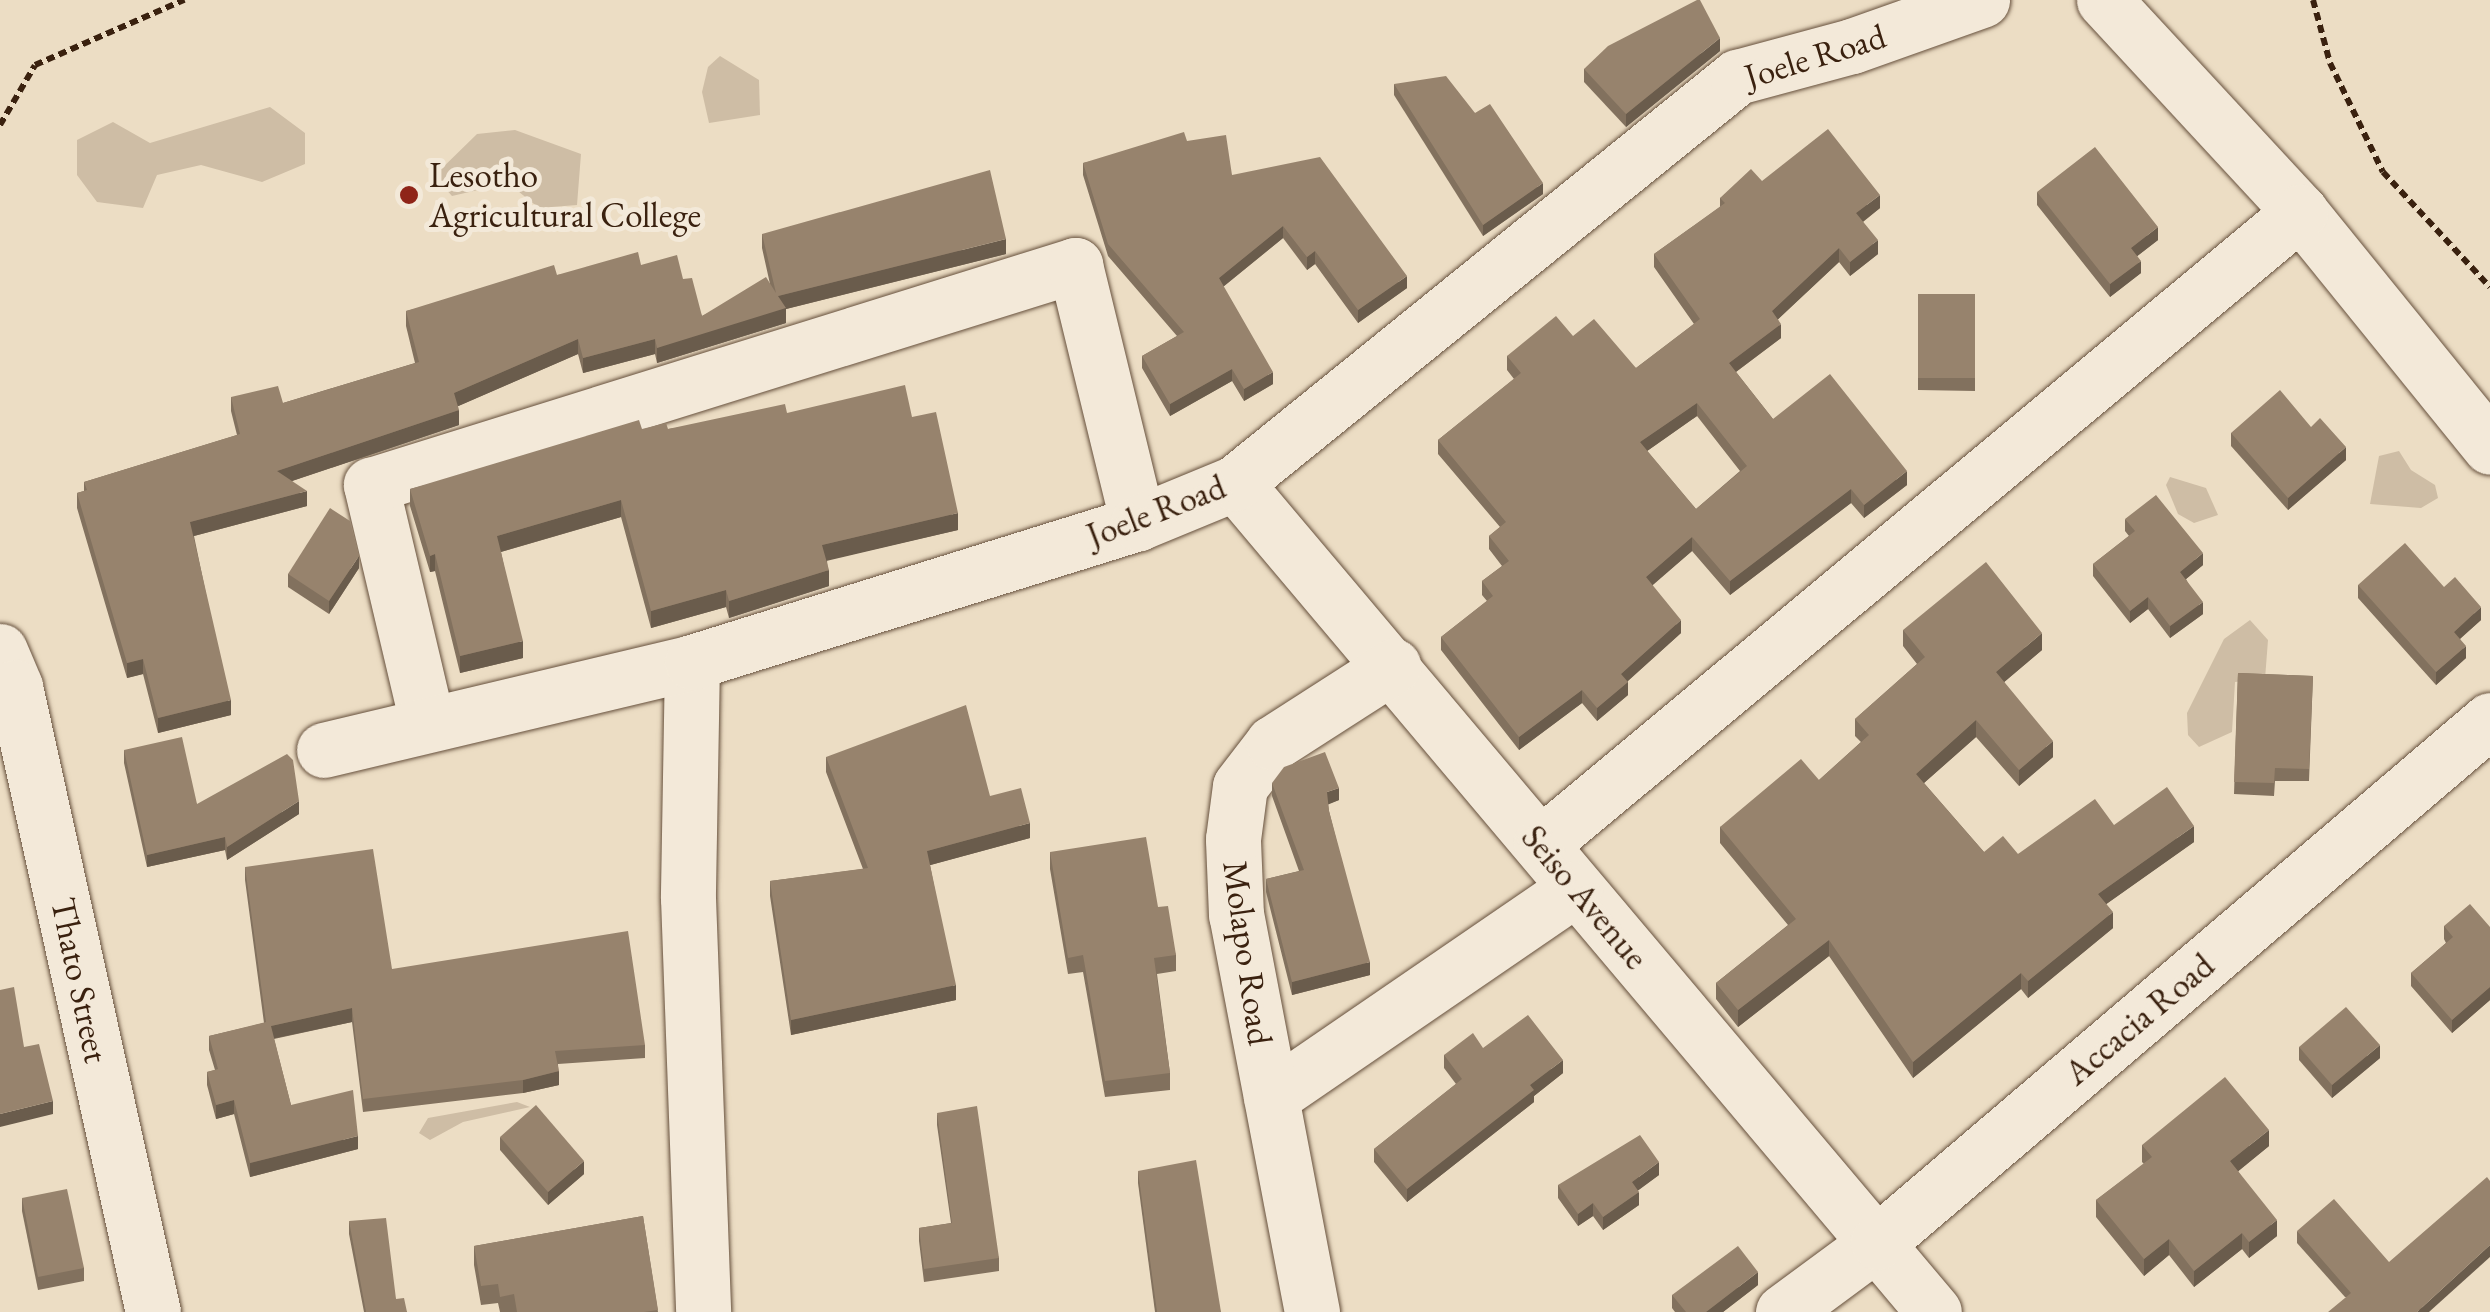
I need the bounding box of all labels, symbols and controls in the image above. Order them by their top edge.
street label: Joele Road [1739,15,1891,97]
place label: Lesotho Agricultural College [429,154,701,236]
marker: Lesotho Agricultural College [398,184,420,206]
street label: Joele Road [1081,465,1231,557]
street label: Seiso Avenue [1513,817,1657,977]
street label: Molapo Road [1214,858,1282,1048]
street label: Thato Street [42,894,118,1066]
street label: Accacia Road [2056,944,2222,1094]

